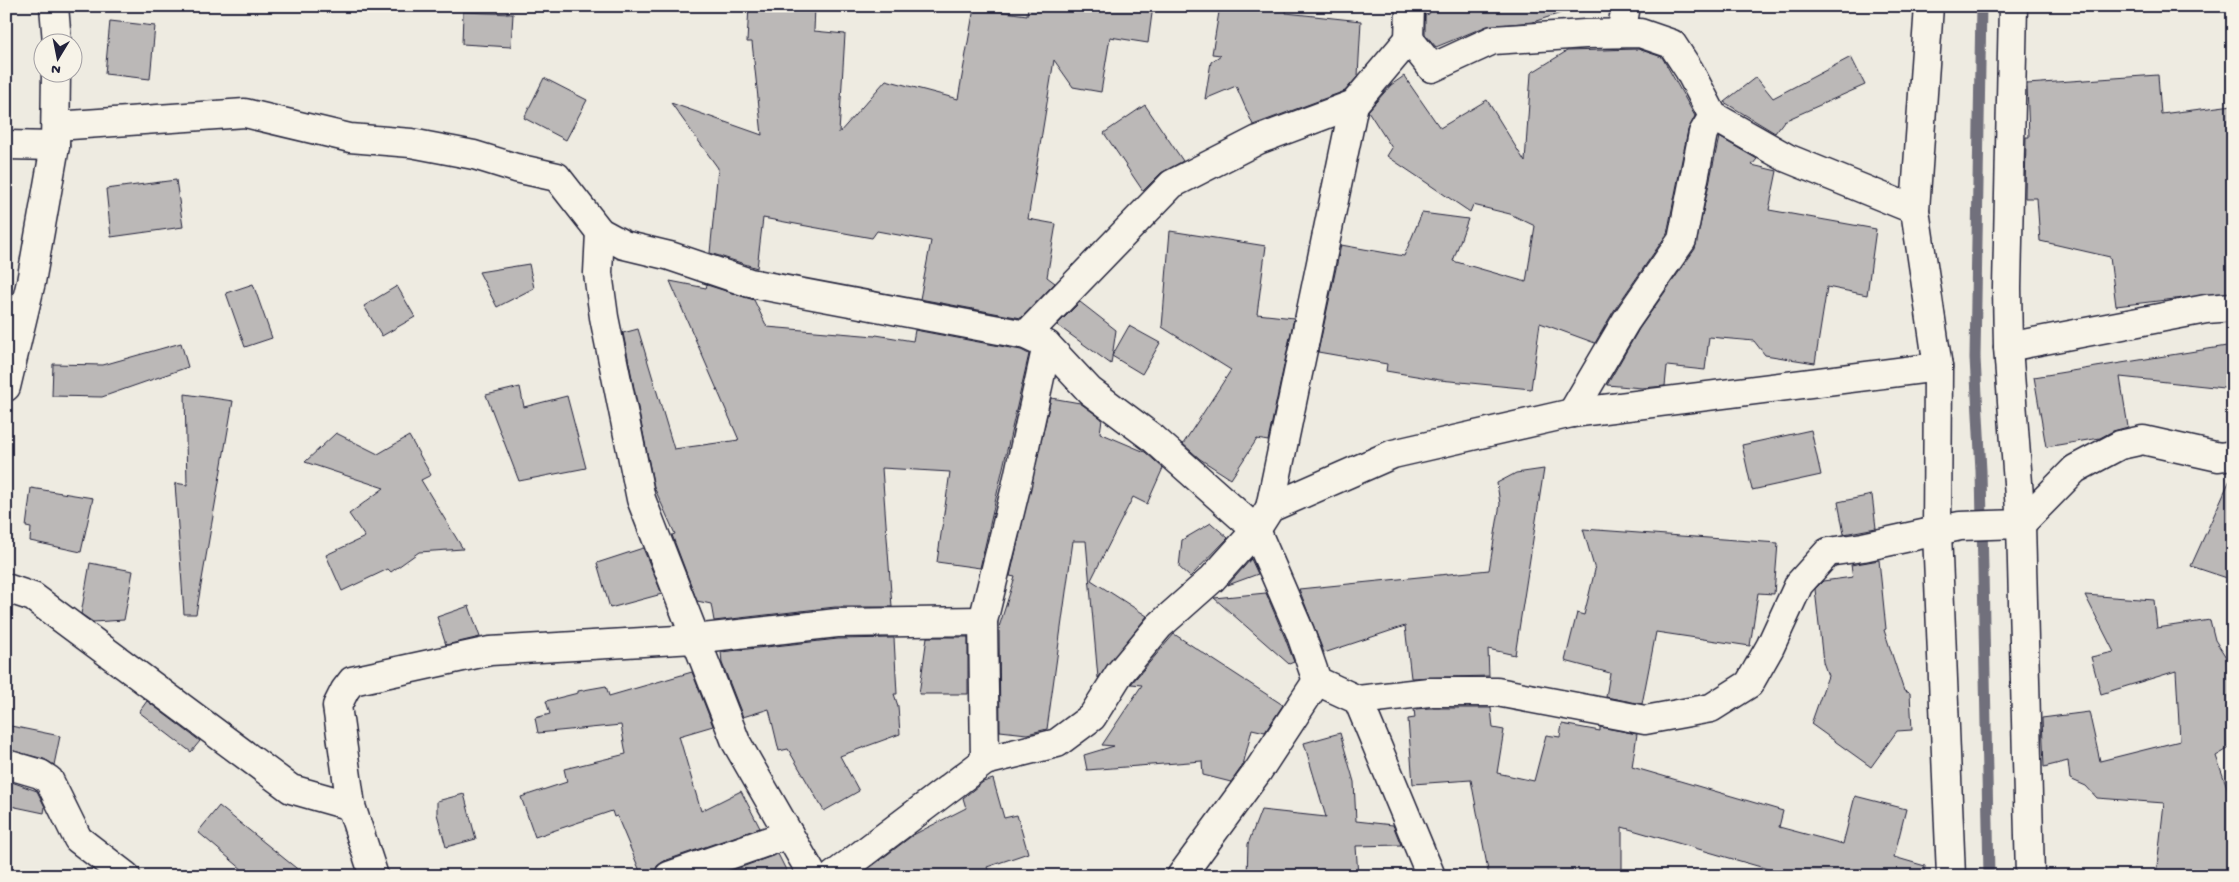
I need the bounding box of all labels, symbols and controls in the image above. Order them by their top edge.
north arrow [32,32,82,82]
text: N [50,59,62,78]

